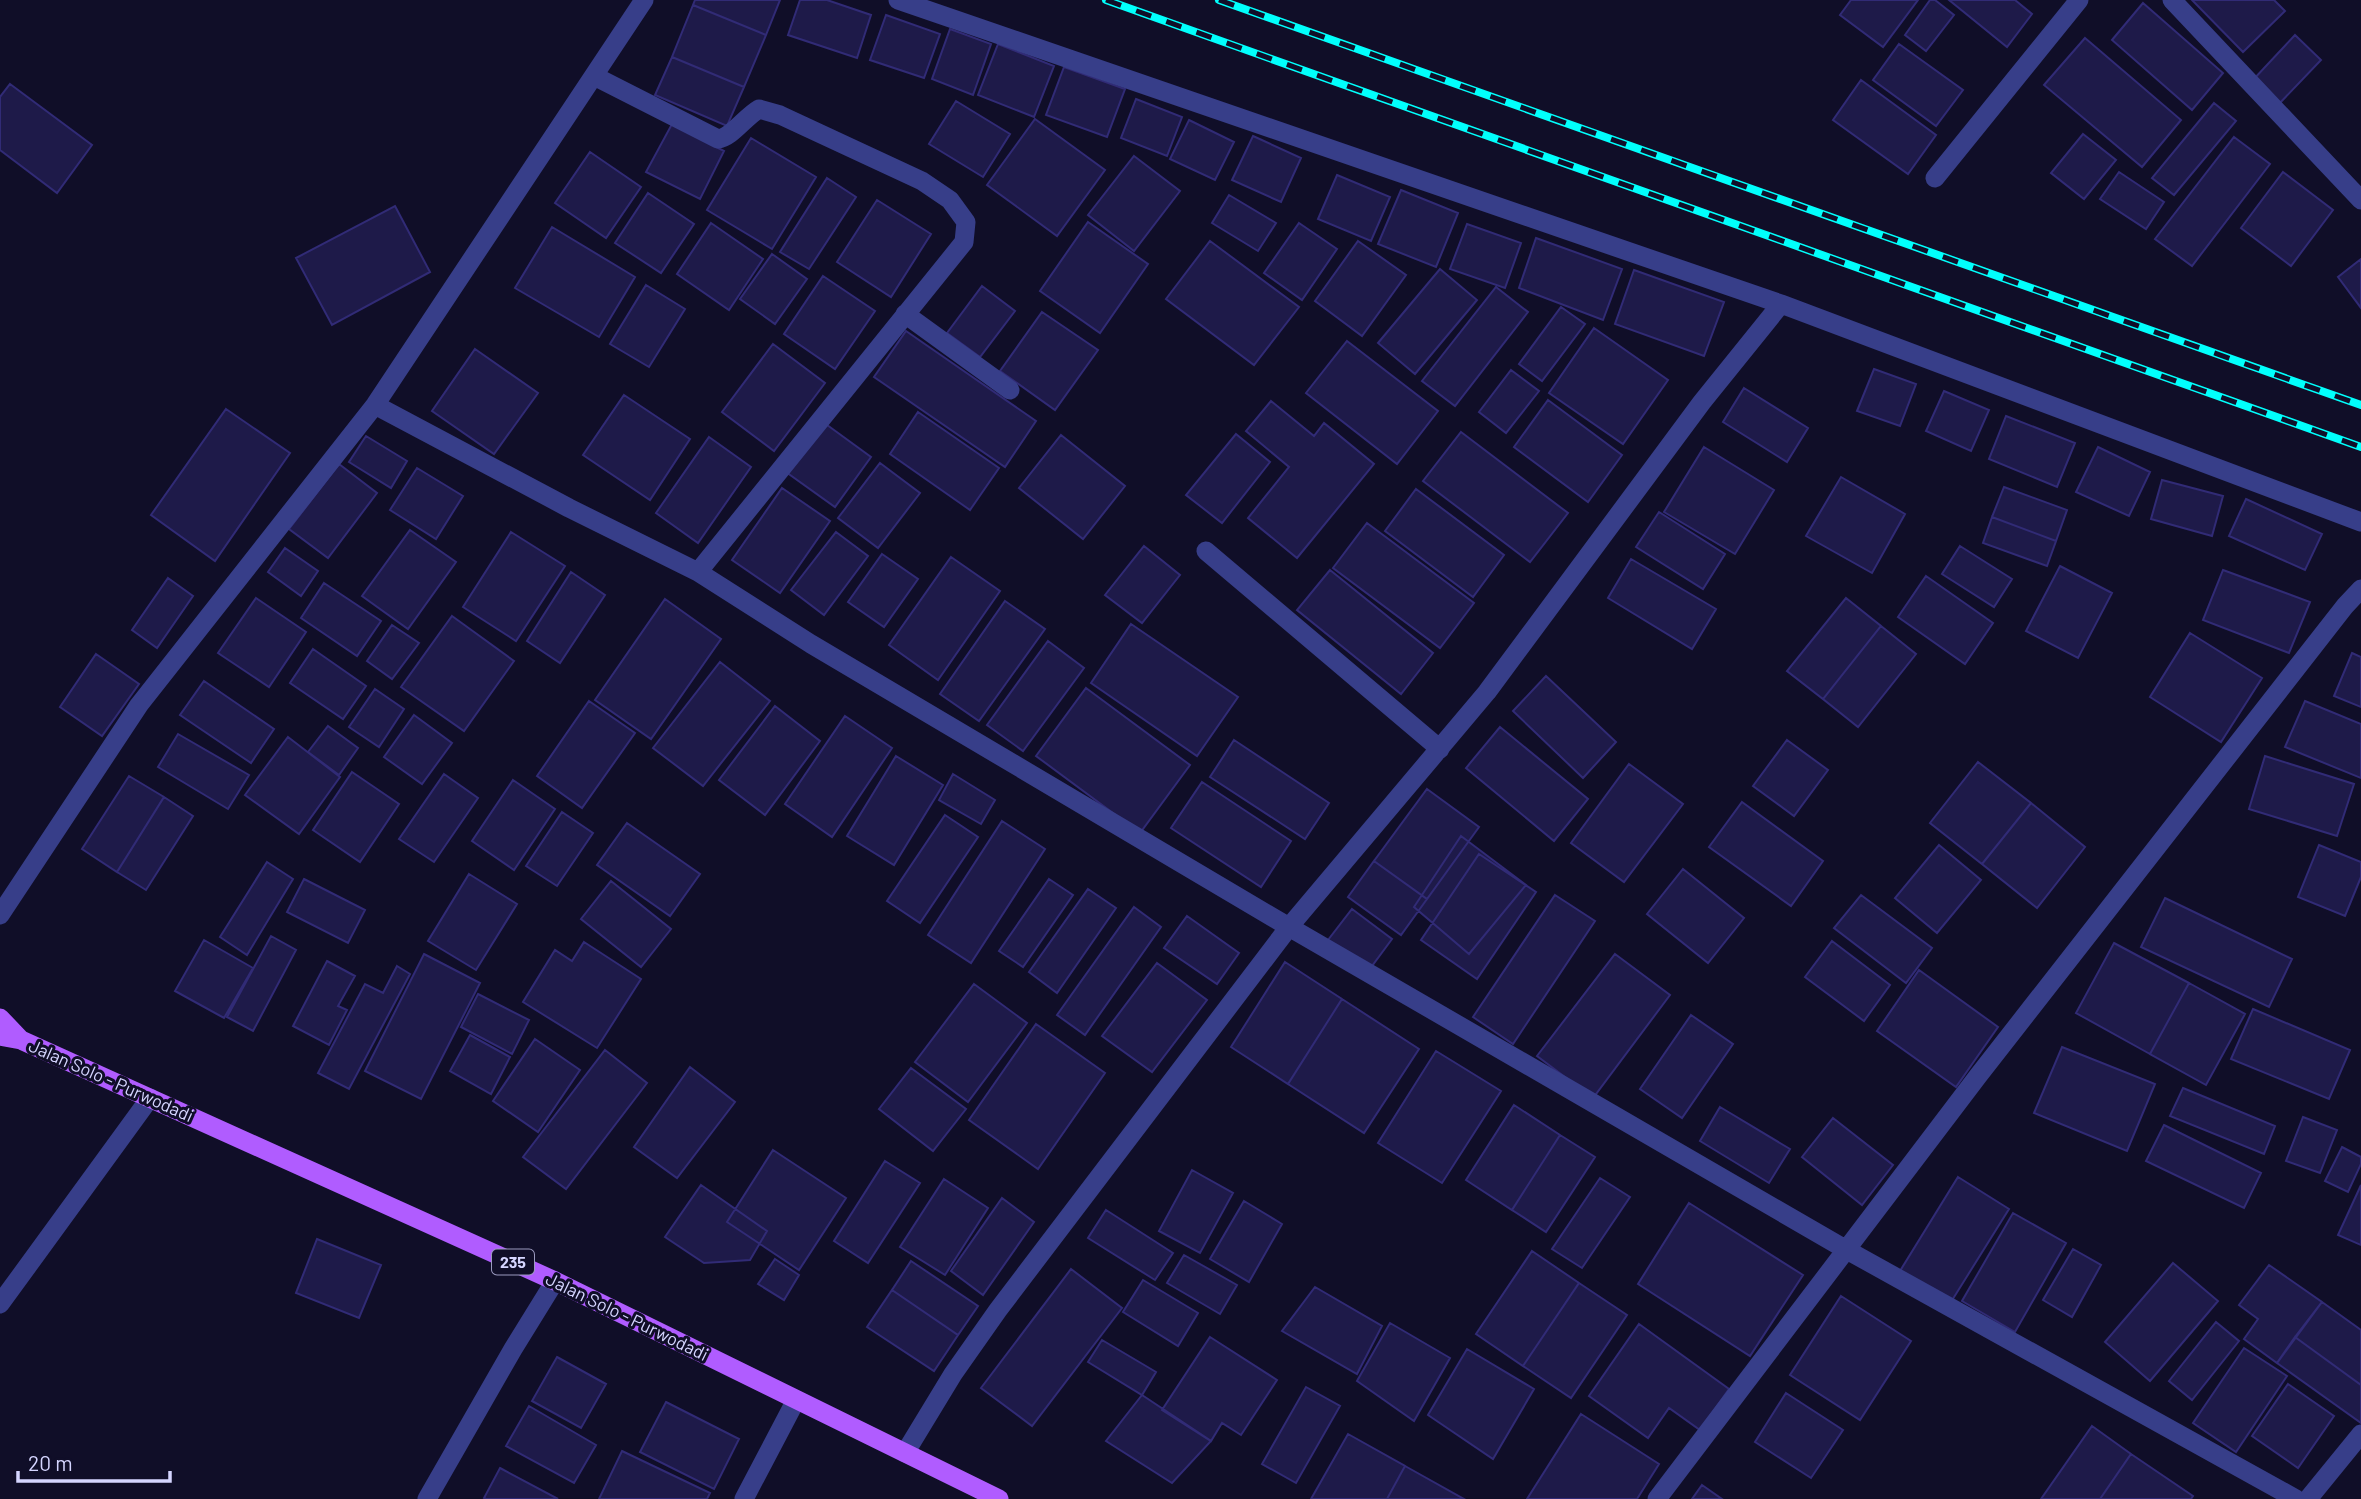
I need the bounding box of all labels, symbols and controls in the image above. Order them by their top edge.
street label: Jalan Solo - Purwodadi [26,1034,197,1126]
road number: 235 [492,1250,534,1274]
street label: Jalan Solo - Purwodadi [543,1267,712,1365]
scale bar [18,1440,170,1484]
text: 20 m [28,1450,73,1475]

